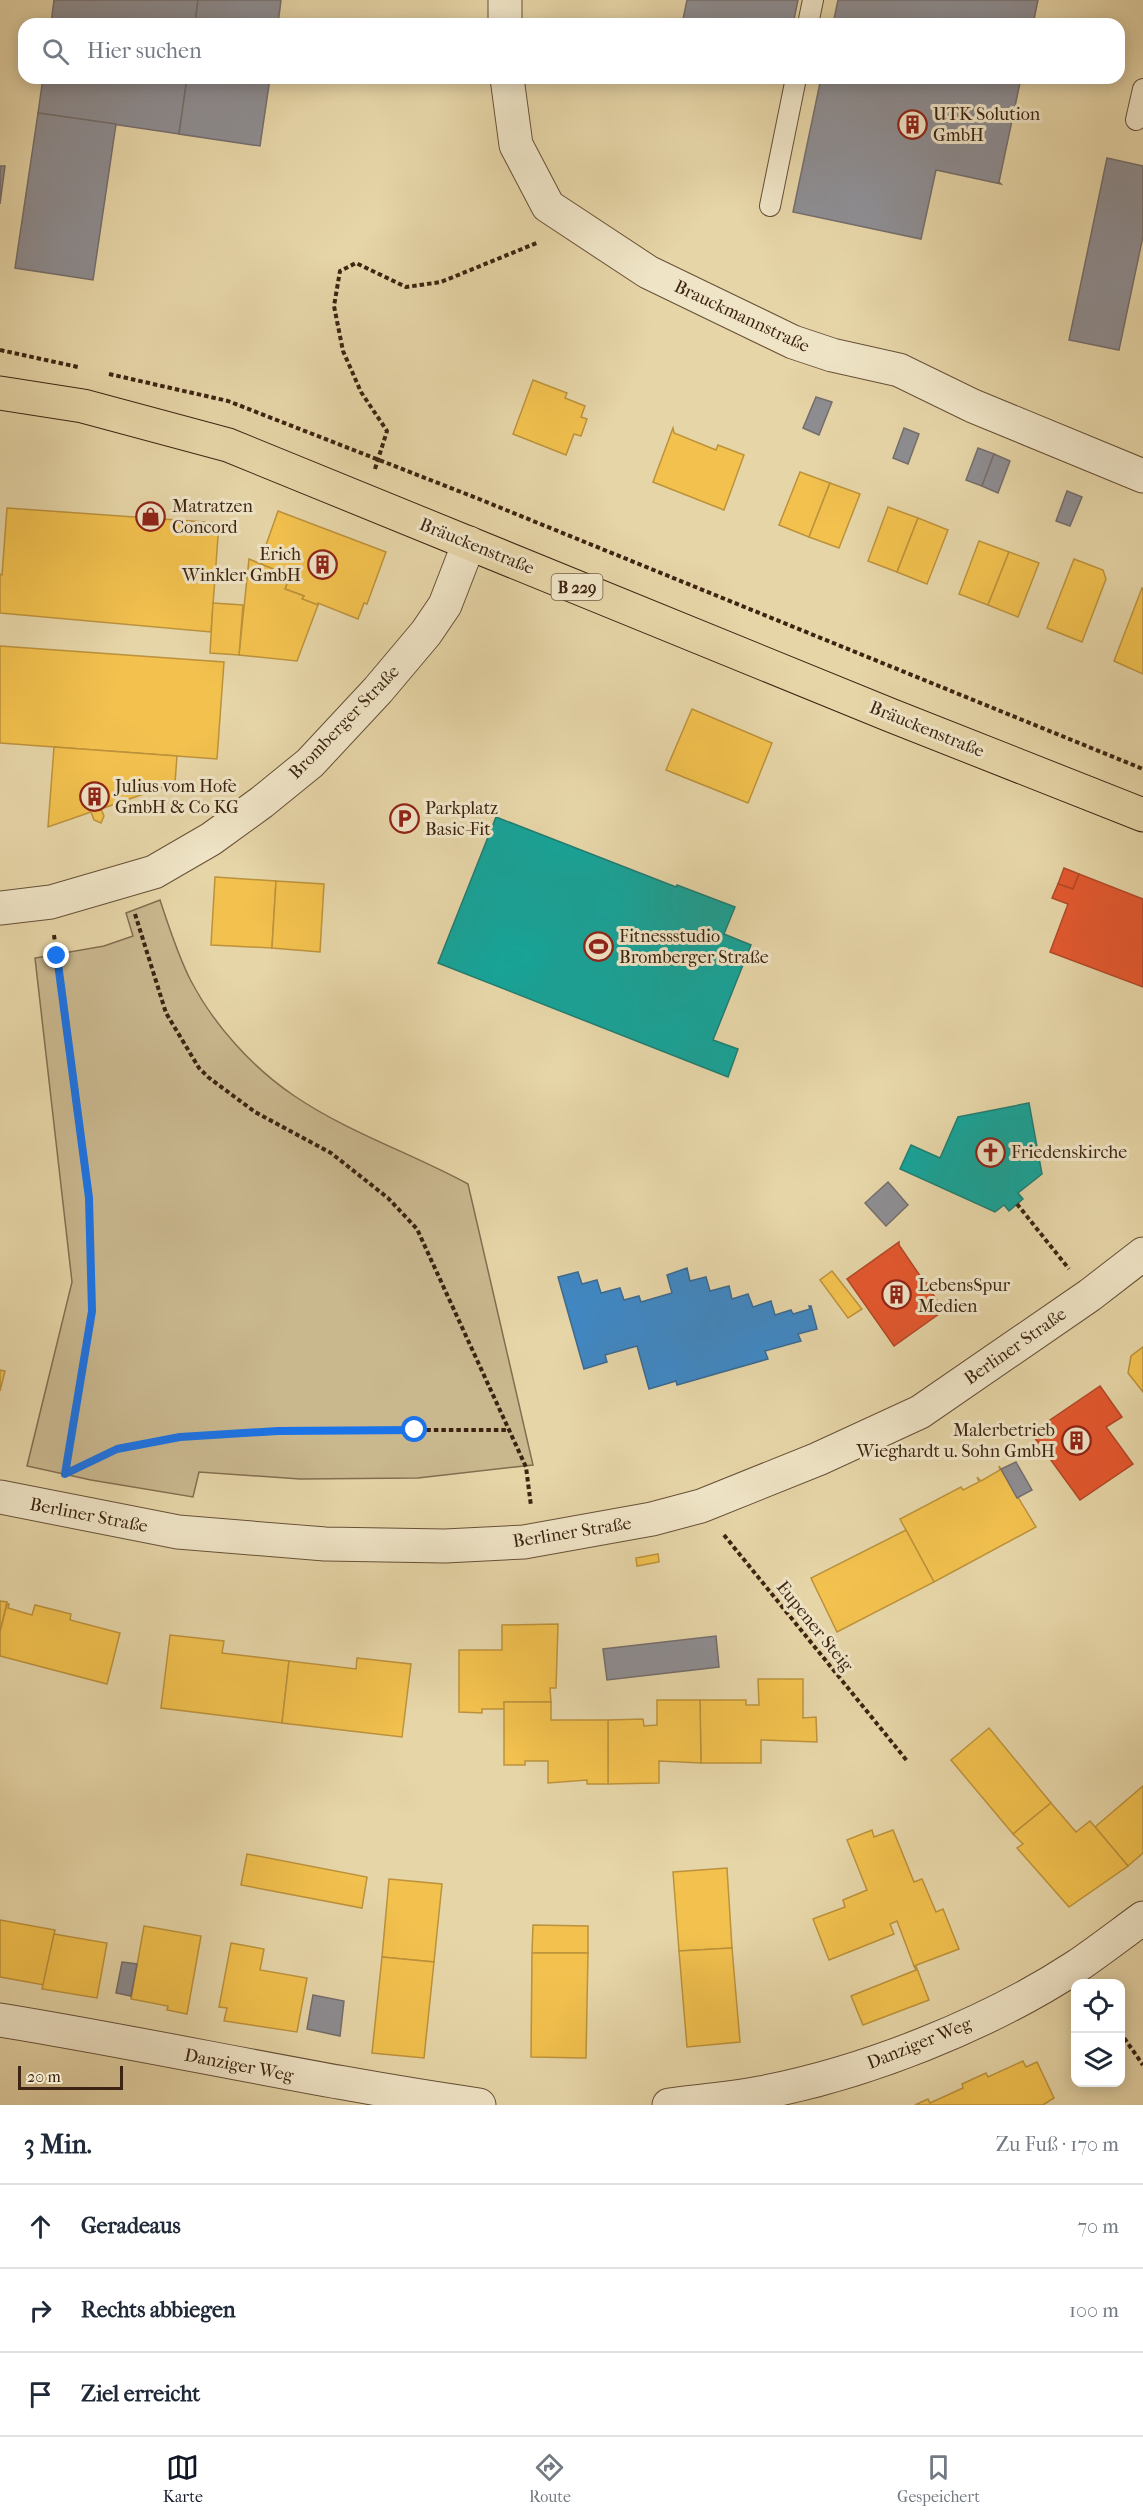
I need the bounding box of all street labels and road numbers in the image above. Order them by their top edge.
street label: Brauckmannstraße [671,276,813,357]
street label: Bräuckenstraße [416,514,537,579]
road number: B 229 [552,574,602,600]
street label: Bromberger Straße [285,661,404,783]
street label: Bräuckenstraße [866,697,987,762]
street label: Berliner Straße [960,1303,1070,1389]
street label: Berliner Straße [28,1494,150,1537]
street label: Berliner Straße [511,1513,633,1552]
street label: Eupener Steig [772,1577,858,1676]
street label: Danziger Weg [864,2013,975,2074]
street label: Danziger Weg [183,2045,296,2086]

